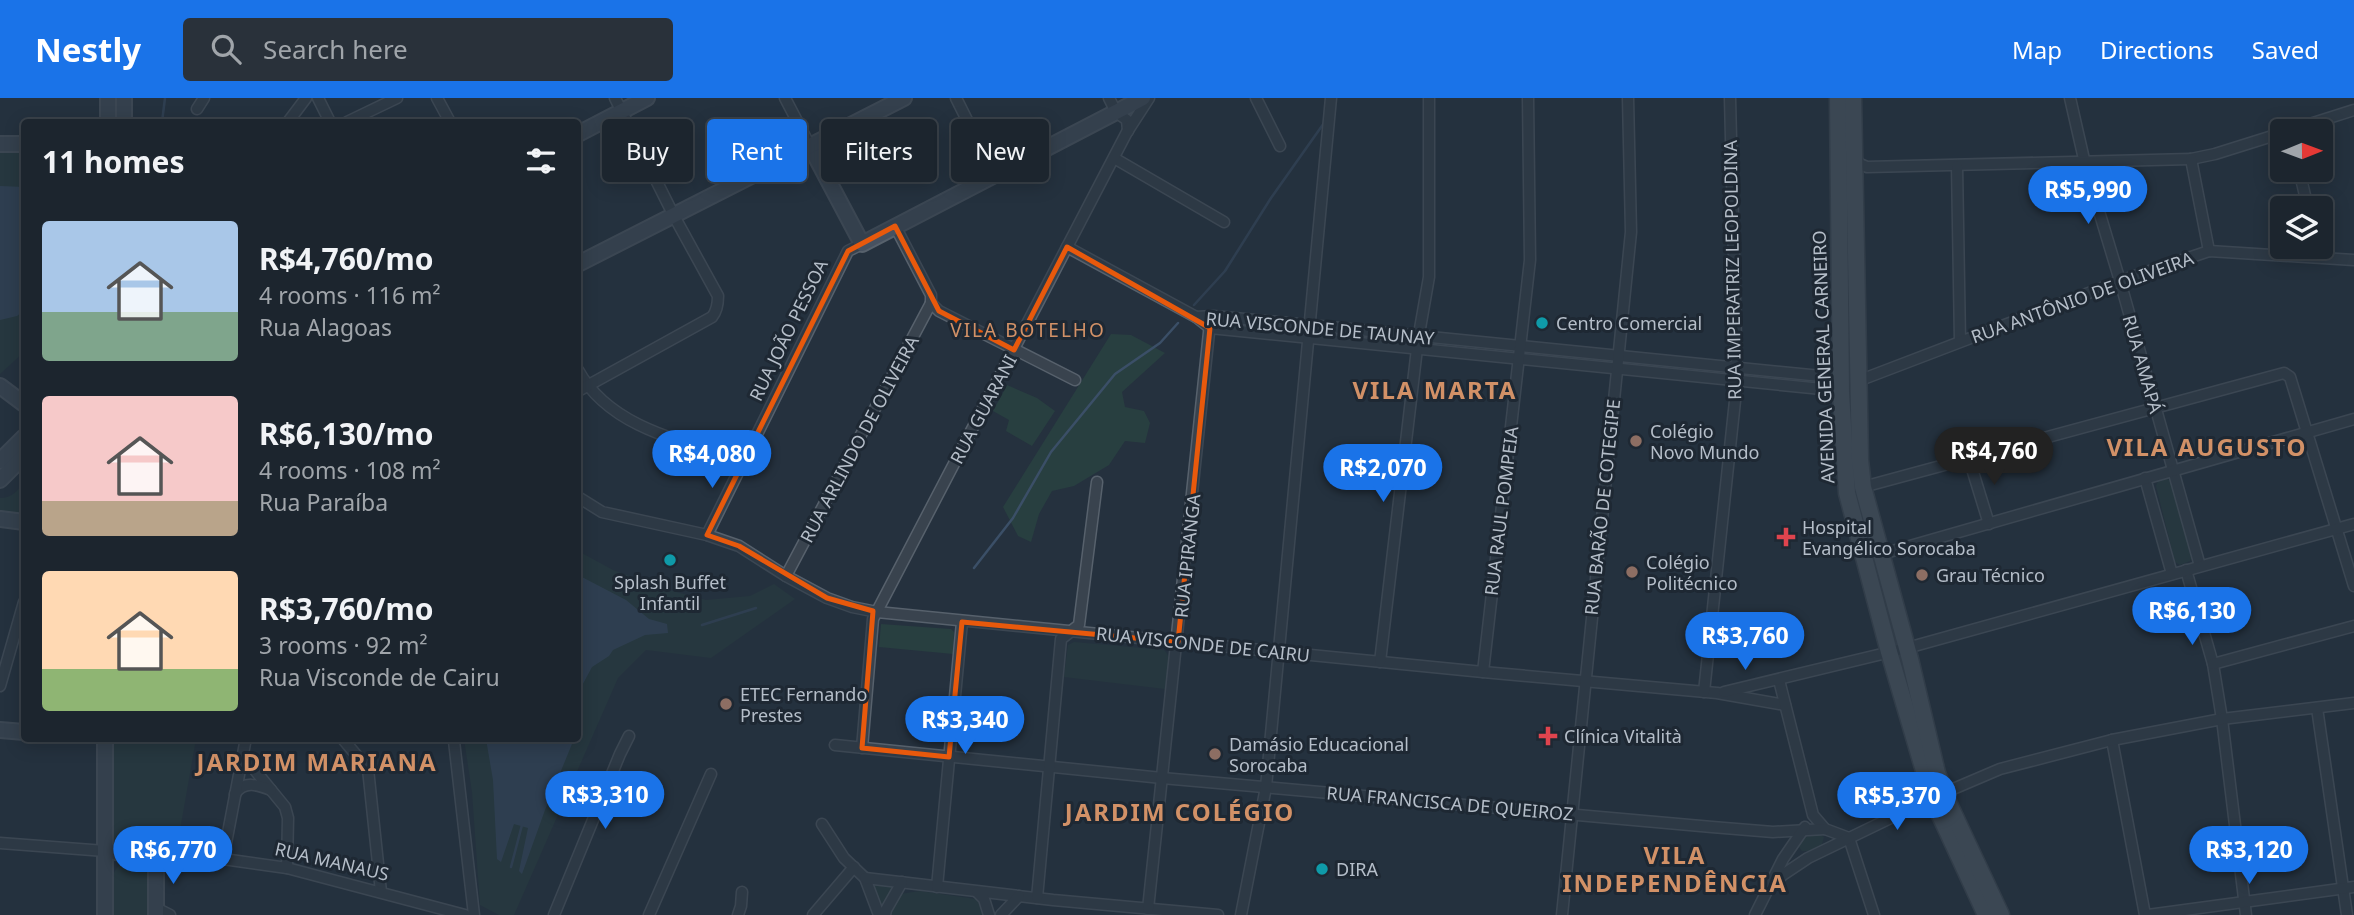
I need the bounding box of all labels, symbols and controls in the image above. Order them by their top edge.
search box [183,18,673,81]
text: Nestly [35,27,141,72]
icon: search [207,30,245,68]
text: Search here [263,31,408,67]
text: Map [2012,33,2062,66]
text: Directions [2100,33,2214,66]
text: Saved [2252,33,2319,66]
chip: Buy [602,119,693,182]
chip: Rent [707,119,807,182]
chip: Filters [821,119,937,182]
chip: New [951,119,1049,182]
north arrow [2270,119,2333,182]
map controls [2270,119,2333,259]
street label: RUA IMPERATRIZ LEOPOLDINA [1718,139,1746,400]
text: 11 homes [42,141,185,182]
icon: filters [522,142,560,180]
pin: R$5,990 [2023,166,2153,226]
text: R$5,990 [2044,173,2132,205]
button: layers [2270,196,2333,259]
street label: AVENIDA GENERAL CARNEIRO [1807,230,1839,484]
text: R$4,760/mo [259,238,433,279]
street label: RUA ANTÔNIO DE OLIVEIRA [1968,245,2197,348]
icon: home [98,249,182,333]
street label: RUA JOÃO PESSOA [743,255,833,405]
text: 4 rooms · 116 m² [259,279,441,311]
street label: RUA VISCONDE DE TAUNAY [1205,306,1436,350]
text: Rua Alagoas [259,311,392,343]
place label: Centro Comercial [1556,311,1702,335]
street label: RUA AMAPÁ [2118,312,2169,416]
marker: Centro Comercial [1534,315,1550,331]
district label: VILA BOTELHO [950,317,1106,343]
street label: RUA ARLINDO DE OLIVEIRA [794,331,924,547]
street label: RUA GUARANI [944,350,1022,468]
district label: VILA MARTA [1353,373,1517,406]
street label: RUA BARÃO DE COTEGIPE [1579,398,1625,616]
text: R$6,130/mo [259,413,433,454]
place label: Colégio Novo Mundo [1650,419,1759,464]
icon: home [98,424,182,508]
street label: RUA RAUL POMPEIA [1479,425,1523,597]
pin: R$4,760 [1929,428,2059,487]
pin: R$4,080 [647,430,777,490]
district label: VILA AUGUSTO [2106,430,2308,463]
marker: Colégio Novo Mundo [1628,433,1644,449]
text: R$4,760 [1950,434,2038,466]
text: R$4,080 [668,437,756,469]
pin: R$2,070 [1318,444,1448,504]
text: R$2,070 [1339,451,1427,483]
text: 4 rooms · 108 m² [259,454,441,486]
text: Rua Paraíba [259,486,388,518]
street label: RUA IPIRANGA [1169,492,1205,619]
place label: Hospital Evangélico Sorocaba [1802,515,1976,560]
marker: Hospital Evangélico Sorocaba [1776,527,1796,547]
place label: Colégio Politécnico [1646,550,1738,595]
marker: Splash Buffet Infantil [662,552,678,568]
place label: Grau Técnico [1936,563,2045,587]
marker: Colégio Politécnico [1624,564,1640,580]
marker: Grau Técnico [1914,567,1930,583]
place label: Splash Buffet Infantil [614,570,726,615]
text: R$3,760/mo [259,588,433,629]
pin: R$6,130 [2127,588,2257,647]
text: R$6,130 [2148,594,2236,626]
icon: home [98,599,182,683]
pin: R$3,760 [1680,612,1810,672]
text: R$3,760 [1701,619,1789,651]
street label: RUA VISCONDE DE CAIRU [1095,621,1311,667]
text: 3 rooms · 92 m² [259,629,428,661]
text: Rua Visconde de Cairu [259,661,500,693]
place label: ETEC Fernando Prestes [740,682,867,727]
marker: ETEC Fernando Prestes [718,696,734,712]
pin: R$3,340 [900,696,1030,756]
text: R$3,340 [921,703,1009,735]
place label: Clínica Vitalità [1564,724,1682,748]
marker: Clínica Vitalità [1538,726,1558,746]
place label: Damásio Educacional Sorocaba [1229,732,1409,777]
district label: JARDIM MARIANA [194,745,438,778]
marker: Damásio Educacional Sorocaba [1207,746,1223,762]
pin: R$3,310 [540,772,670,831]
pin: R$5,370 [1832,772,1962,832]
text: R$3,310 [561,778,649,810]
text: R$5,370 [1853,779,1941,811]
street label: RUA FRANCISCA DE QUEIROZ [1326,780,1574,826]
district label: JARDIM COLÉGIO [1063,795,1295,828]
pin: R$6,770 [108,826,238,886]
pin: R$3,120 [2184,826,2314,886]
text: R$6,770 [129,833,217,865]
text: R$3,120 [2205,833,2293,865]
street label: RUA MANAUS [273,836,392,886]
district label: VILA INDEPENDÊNCIA [1562,838,1788,899]
place label: DIRA [1336,857,1378,881]
marker: DIRA [1314,861,1330,877]

